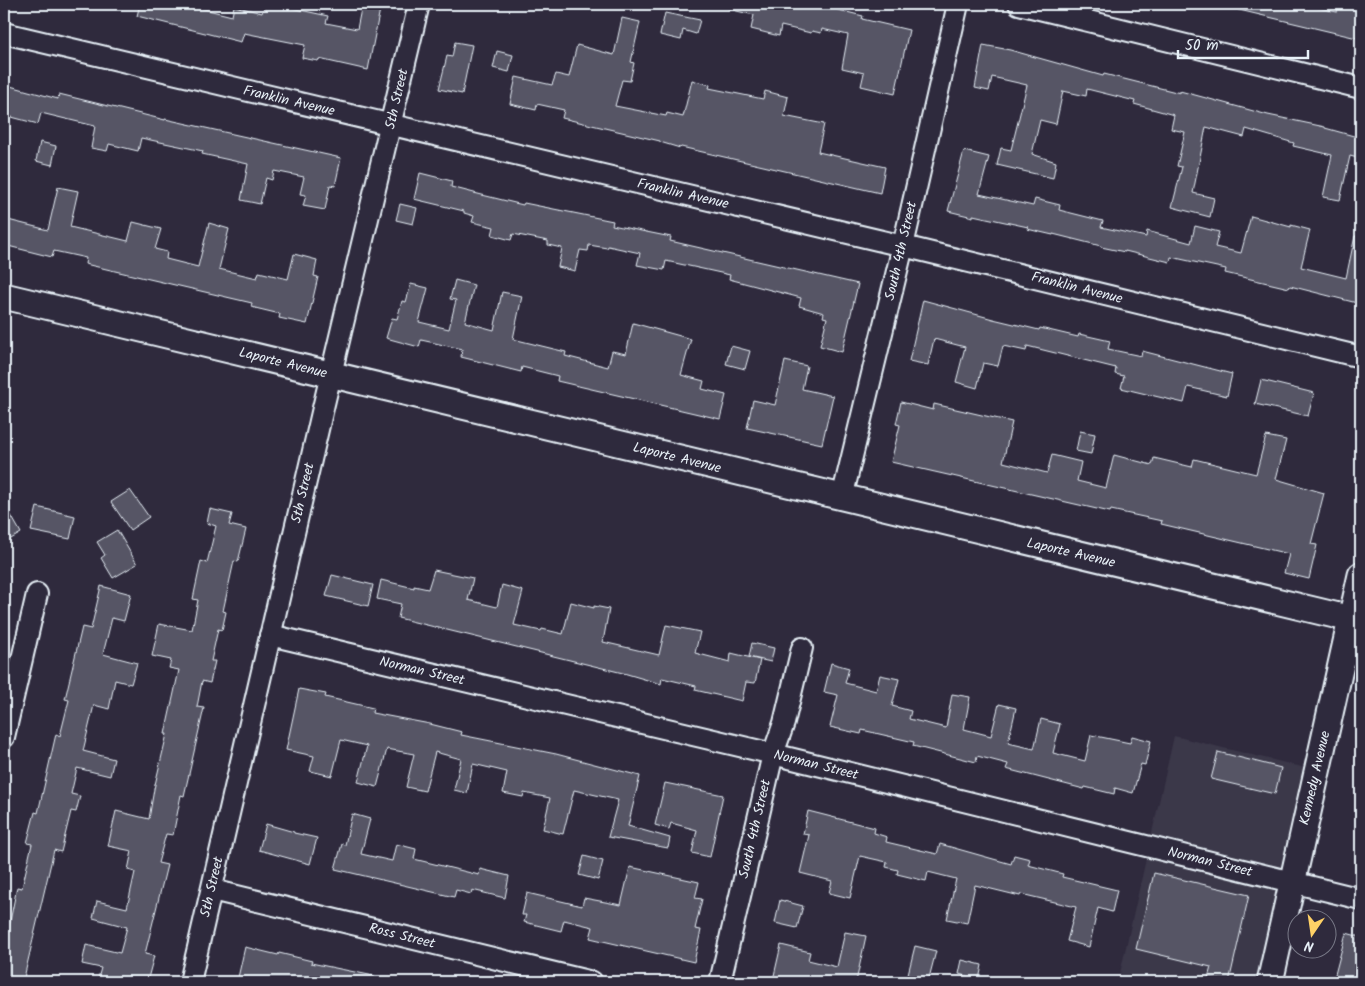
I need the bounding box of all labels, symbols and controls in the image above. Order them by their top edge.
scale bar [1178,28,1308,60]
text: 50 m [1185,34,1219,58]
street label: 5th Street [379,66,415,131]
street label: Franklin Avenue [241,80,338,122]
street label: Franklin Avenue [635,173,732,215]
street label: South 4th Street [879,199,923,303]
street label: Franklin Avenue [1029,266,1126,310]
street label: Laporte Avenue [236,341,330,385]
street label: Laporte Avenue [630,436,724,480]
street label: 5th Street [285,460,321,525]
street label: Laporte Avenue [1024,532,1118,574]
street label: Norman Street [377,651,467,692]
street label: Kennedy Avenue [1293,728,1337,827]
street label: Norman Street [771,744,861,786]
street label: South 4th Street [733,777,777,881]
street label: Norman Street [1165,841,1255,883]
street label: 5th Street [194,854,230,919]
north arrow [1288,908,1338,958]
street label: Ross Street [367,917,438,955]
text: N [1302,934,1316,957]

